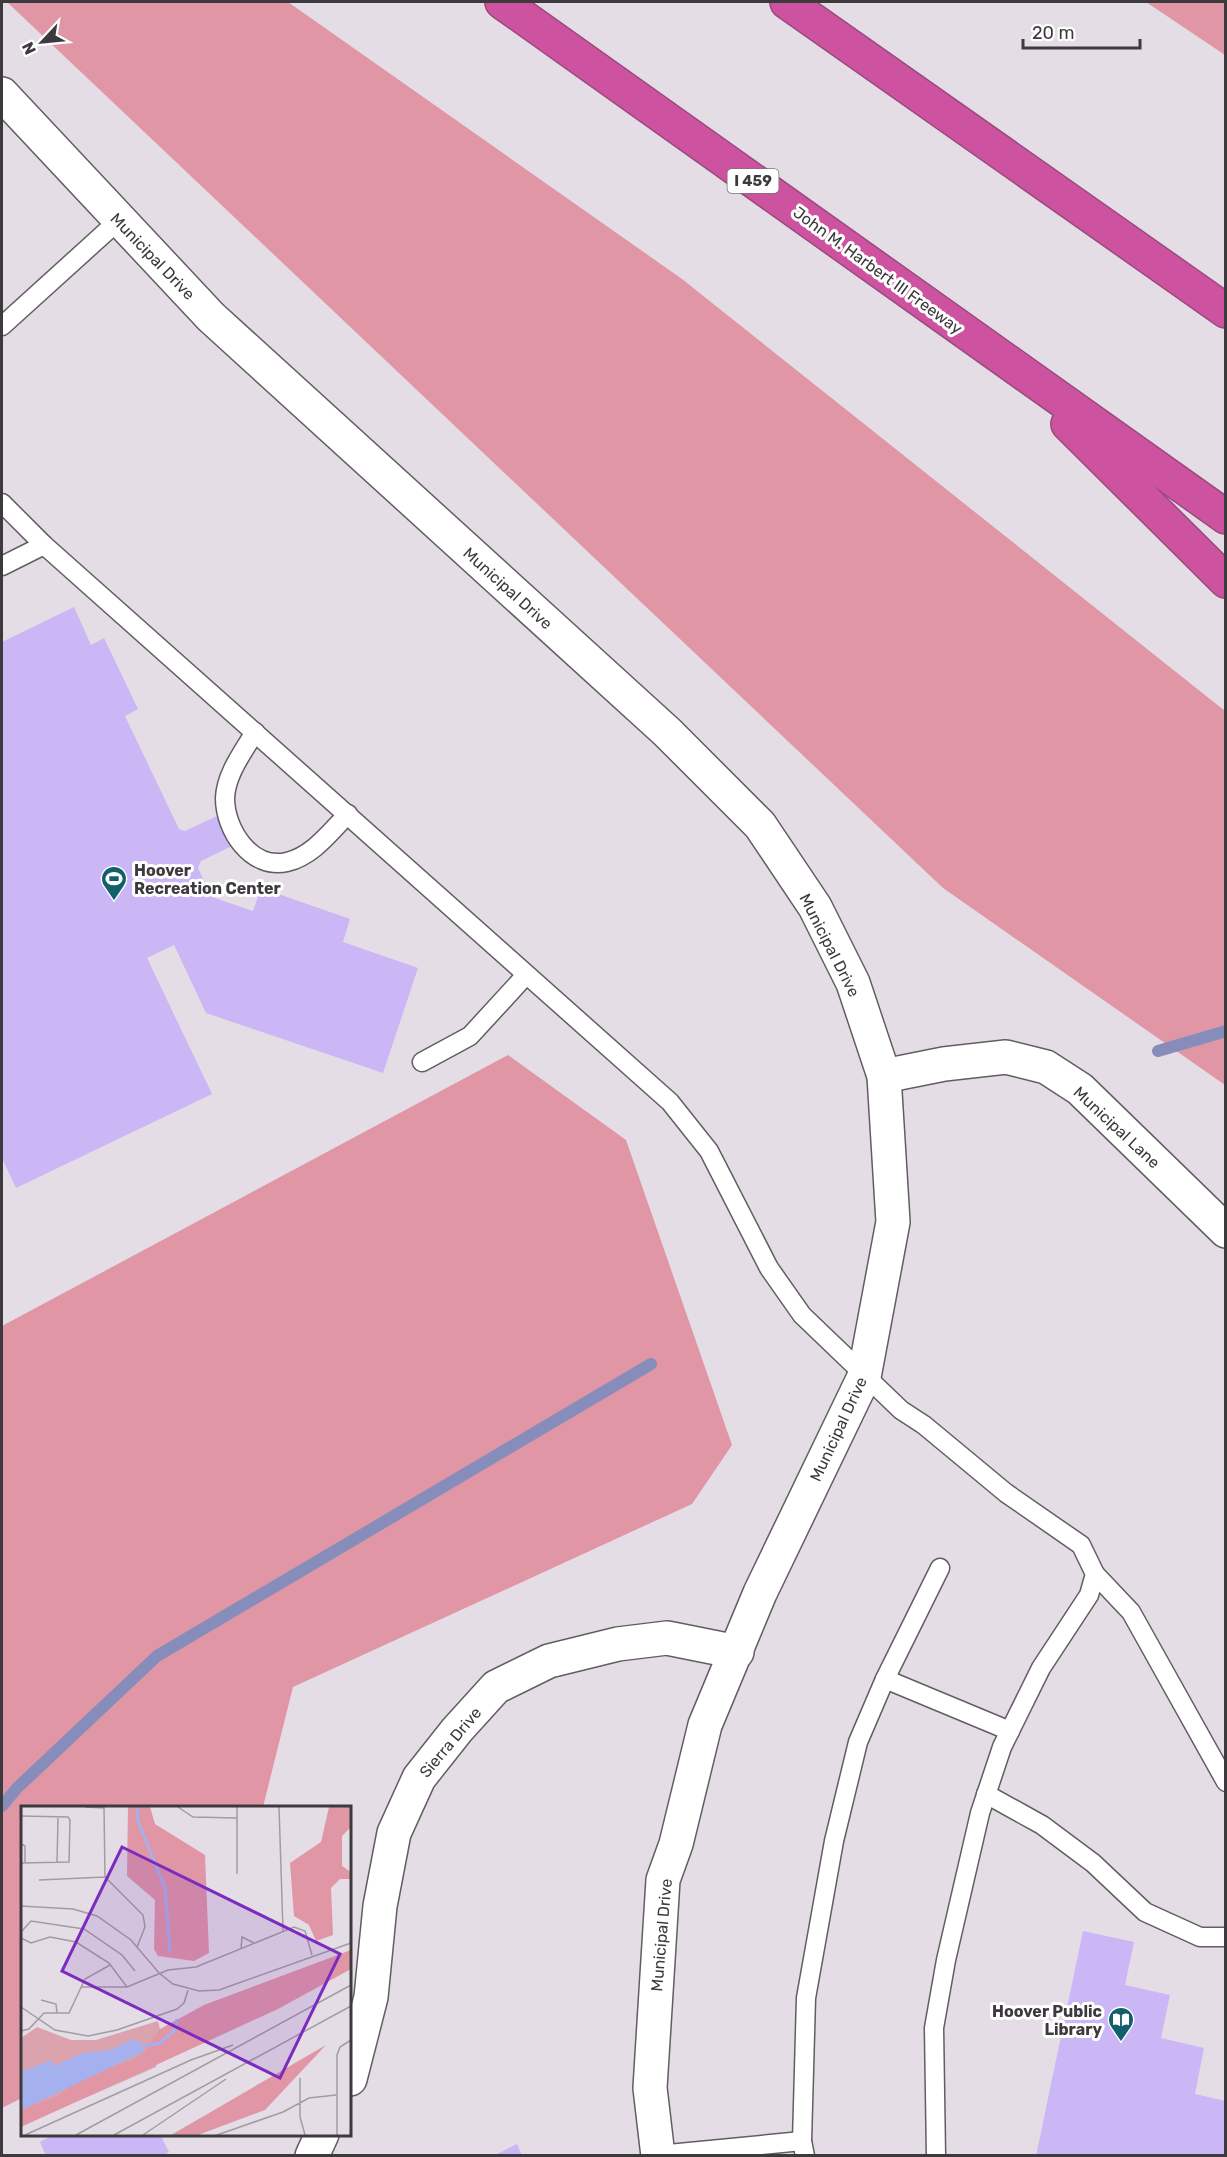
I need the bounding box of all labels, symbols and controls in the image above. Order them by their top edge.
north arrow [12,12,72,72]
scale bar [1023,12,1140,50]
text: 20 m [1032,22,1074,44]
text: N [18,39,40,58]
road number: I 459 [728,169,778,193]
street label: John M. Harbert III Freeway [790,203,966,338]
street label: Municipal Drive [106,209,199,304]
street label: Municipal Drive [459,543,556,633]
place label: Hoover Recreation Center [134,861,281,898]
sports icon: Hoover Recreation Center [99,864,129,902]
street label: Municipal Drive [795,890,864,1000]
street label: Municipal Lane [1069,1082,1164,1172]
street label: Municipal Drive [806,1374,871,1485]
street label: Sierra Drive [415,1703,485,1781]
inset map [21,1806,351,2136]
street label: Municipal Drive [647,1878,676,1992]
place label: Hoover Public Library [992,2002,1102,2039]
library icon: Hoover Public Library [1106,2005,1136,2043]

